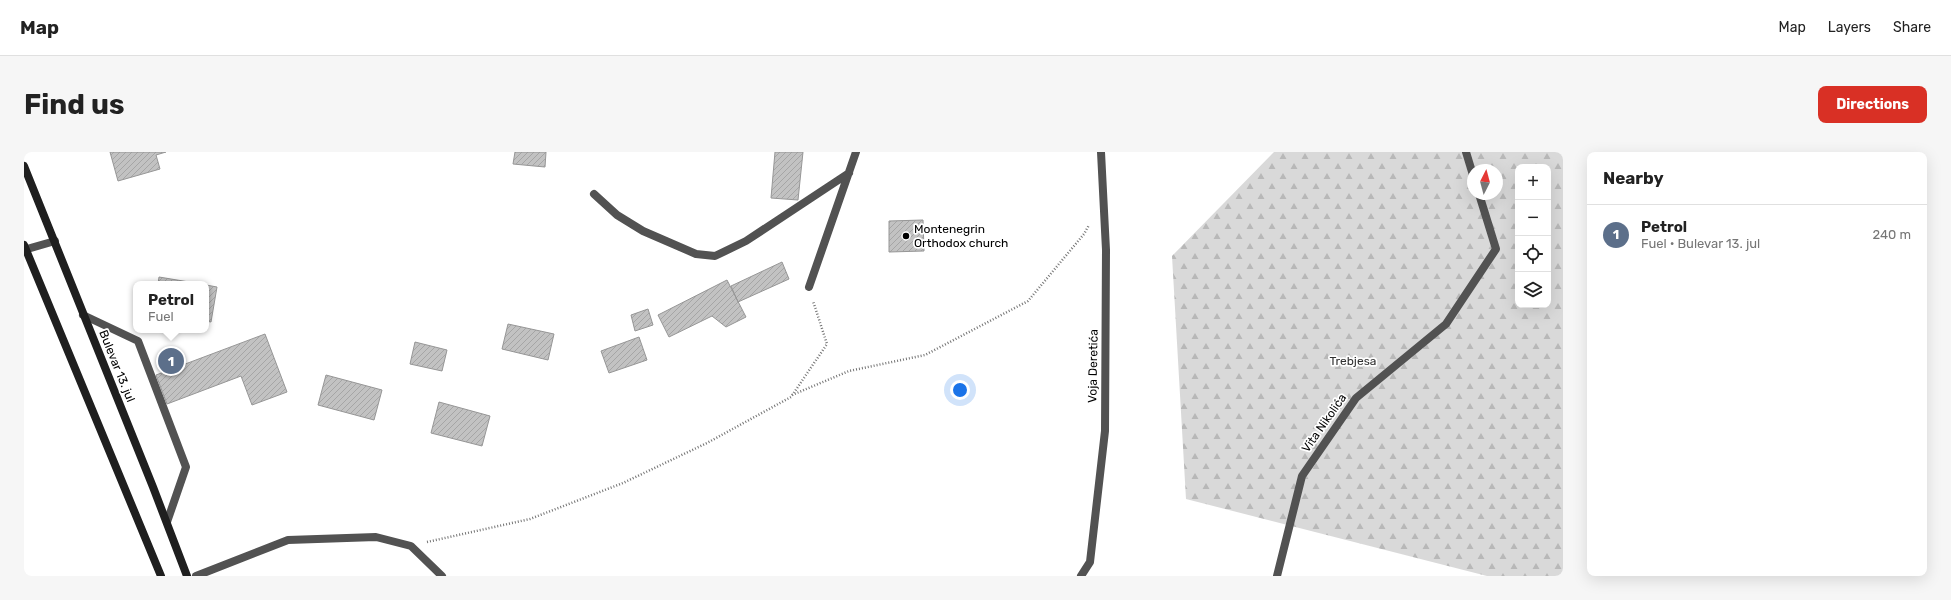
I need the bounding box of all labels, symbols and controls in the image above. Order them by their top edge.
text: Map [20,16,59,39]
text: Map [1779,19,1806,36]
text: Layers [1828,19,1871,36]
text: Share [1893,19,1931,36]
button: Directions [1818,86,1927,123]
text: Find us [24,88,124,121]
north arrow [1467,164,1503,200]
map controls [1515,164,1551,308]
button: + [1515,164,1551,200]
text: Nearby [1603,168,1664,188]
button: − [1515,200,1551,236]
text: Petrol [1641,218,1687,236]
place label: Montenegrin Orthodox church [914,222,1008,250]
text: 1 [1613,227,1619,242]
text: 240 m [1872,227,1911,242]
marker: Montenegrin Orthodox church [901,231,911,241]
button: locate [1515,236,1551,272]
text: Fuel · Bulevar 13. jul [1641,236,1760,251]
button: layers [1515,272,1551,308]
popup [133,281,209,333]
text: Petrol [148,291,194,309]
text: Fuel [148,309,174,324]
street label: Bulevar 13. jul [96,328,138,404]
street label: Voja Deretića [1085,329,1101,403]
pin: 1 [158,346,184,376]
park label: Trebjesa [1330,354,1376,368]
your location [950,380,970,400]
street label: Vita Nikolića [1299,391,1349,455]

